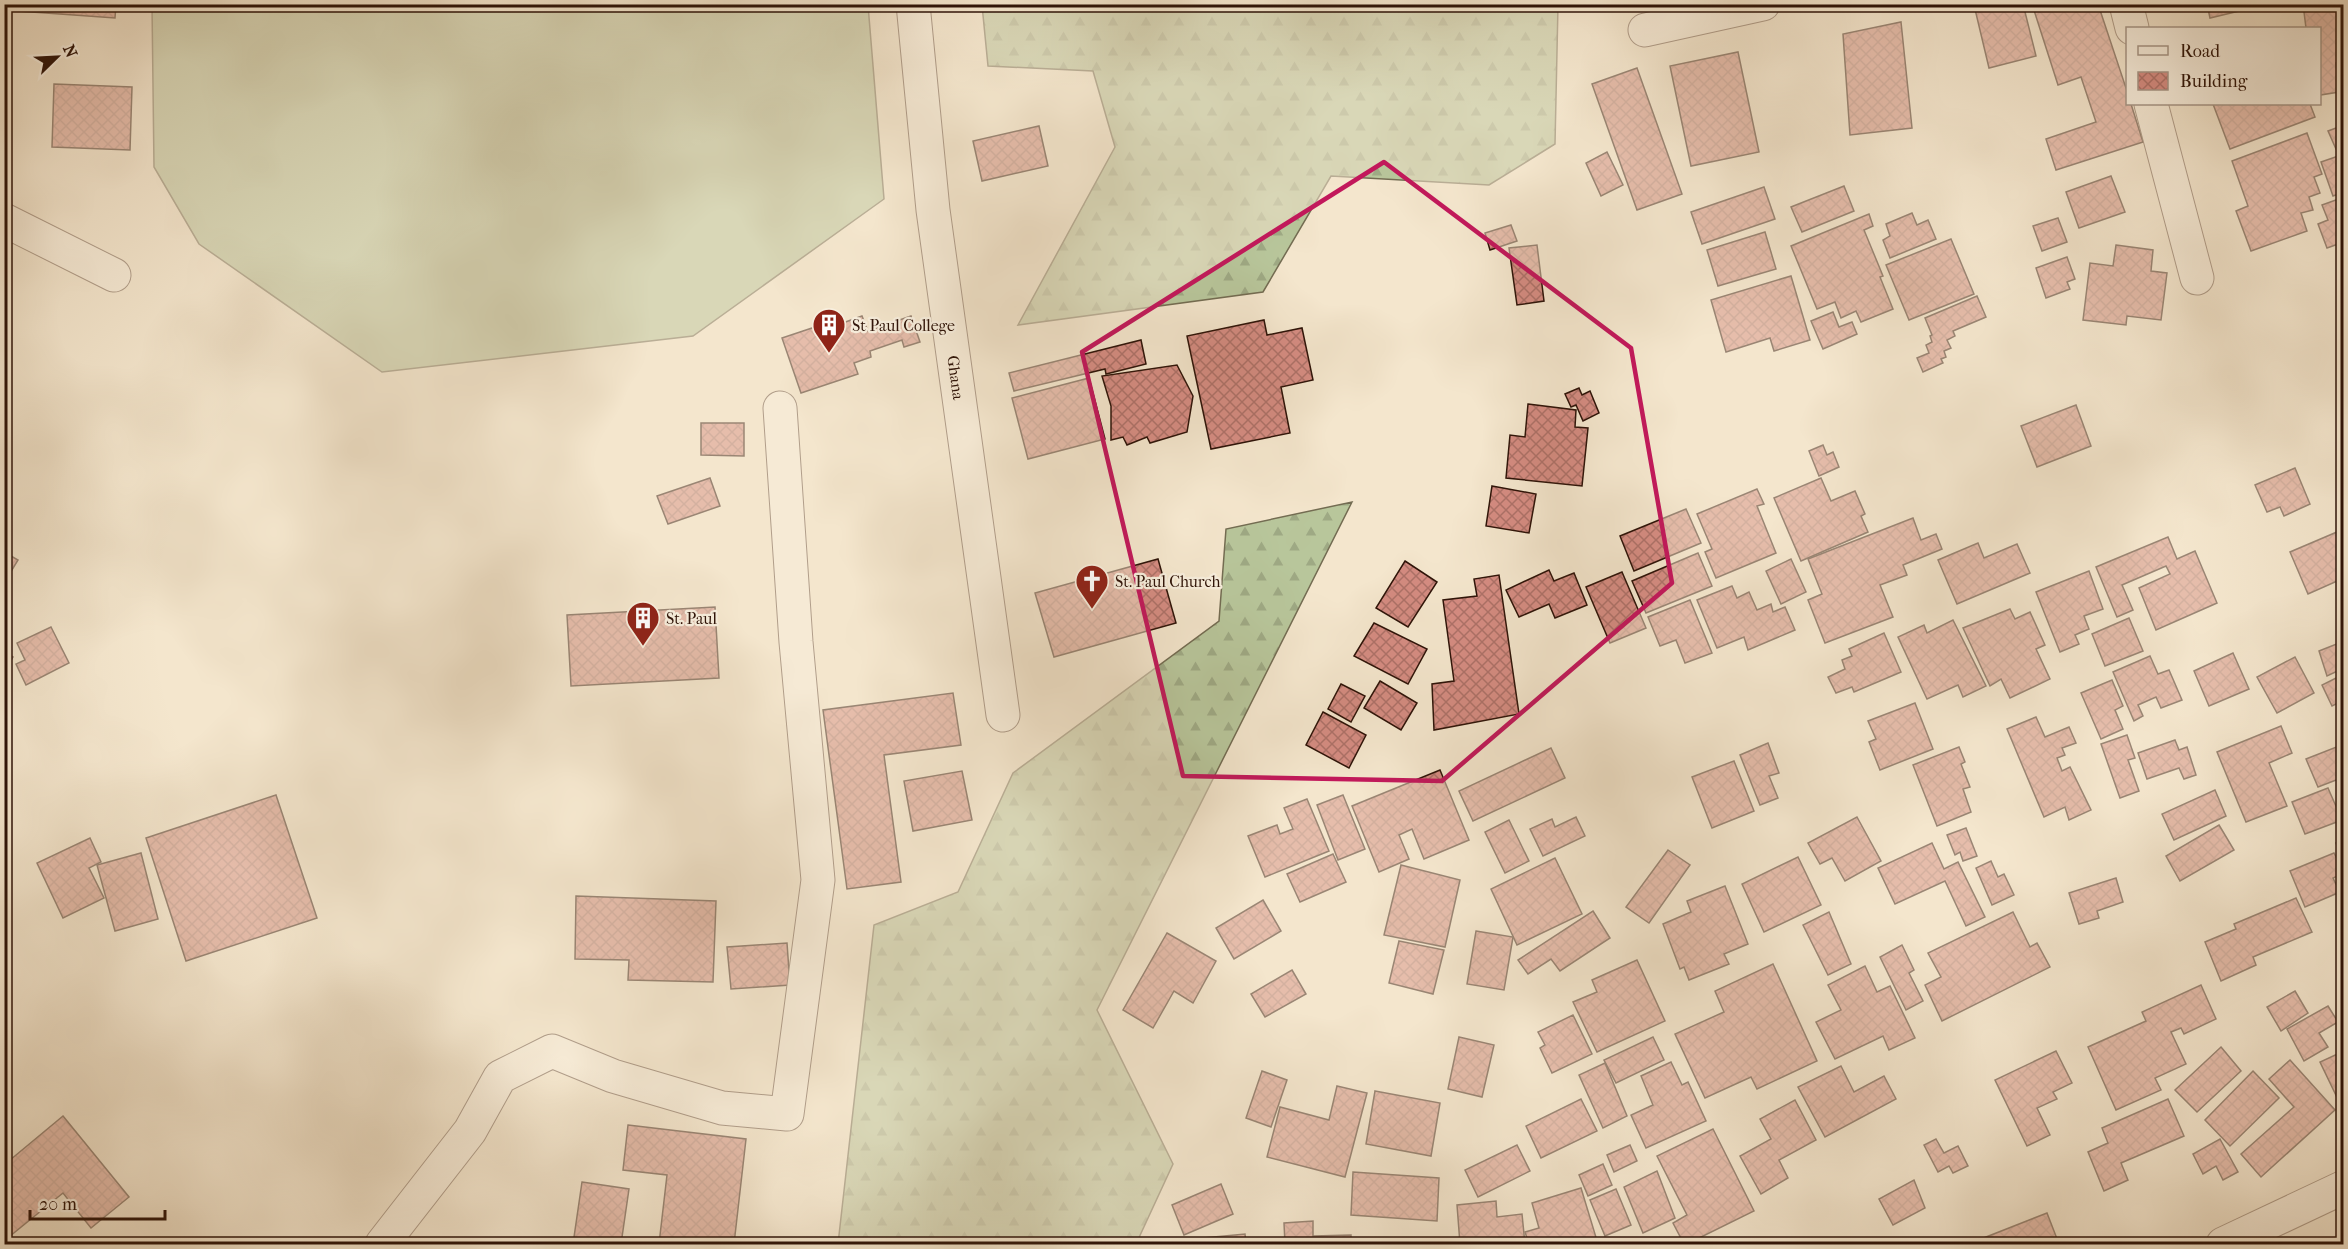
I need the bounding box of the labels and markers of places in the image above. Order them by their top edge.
building icon: St Paul College [811,307,847,354]
place label: St Paul College [852,316,955,335]
church icon: St. Paul Church [1074,563,1110,610]
place label: St. Paul Church [1115,572,1221,591]
building icon: St. Paul [625,600,661,647]
place label: St. Paul [666,609,717,628]

